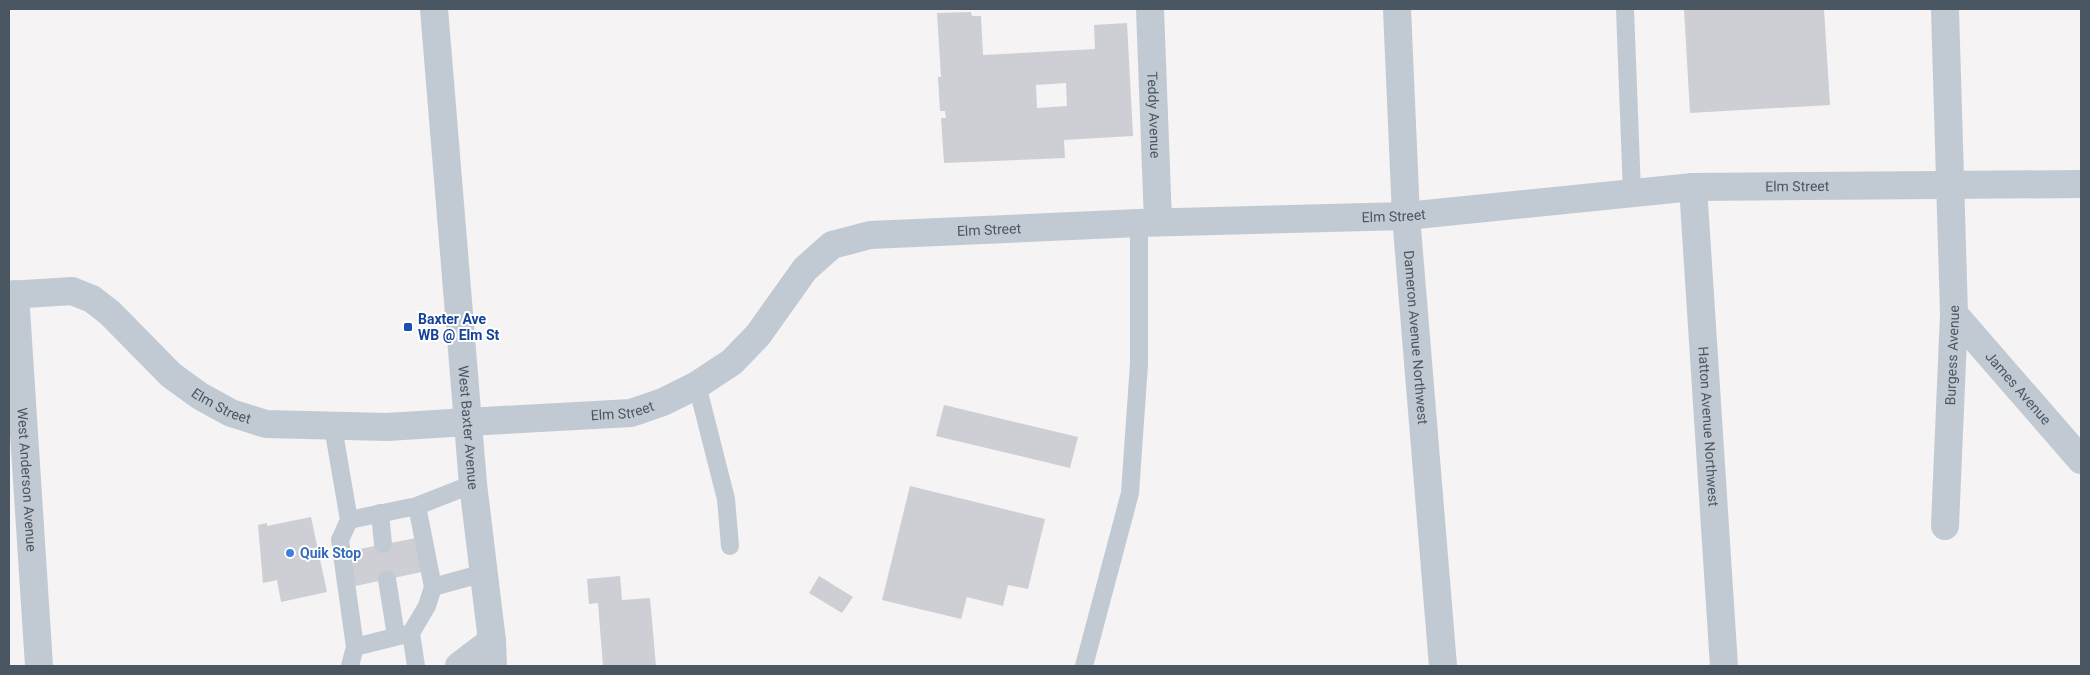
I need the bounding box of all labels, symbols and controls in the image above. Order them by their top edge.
street label: Teddy Avenue [1144,71,1164,159]
street label: Elm Street [1765,178,1830,194]
street label: Elm Street [1361,206,1427,225]
street label: Elm Street [957,220,1022,239]
street label: Dameron Avenue Northwest [1401,250,1431,426]
street label: Burgess Avenue [1942,305,1962,406]
place label: Baxter Ave WB @ Elm St [418,311,500,343]
marker: Baxter Ave WB @ Elm St [402,321,414,333]
street label: Hatton Avenue Northwest [1695,346,1722,507]
street label: James Avenue [1982,348,2054,428]
street label: West Baxter Avenue [455,365,482,491]
street label: Elm Street [189,385,253,427]
street label: Elm Street [590,398,657,423]
street label: West Anderson Avenue [14,407,40,552]
place label: Quik Stop [300,545,361,561]
marker: Quik Stop [284,547,296,559]

